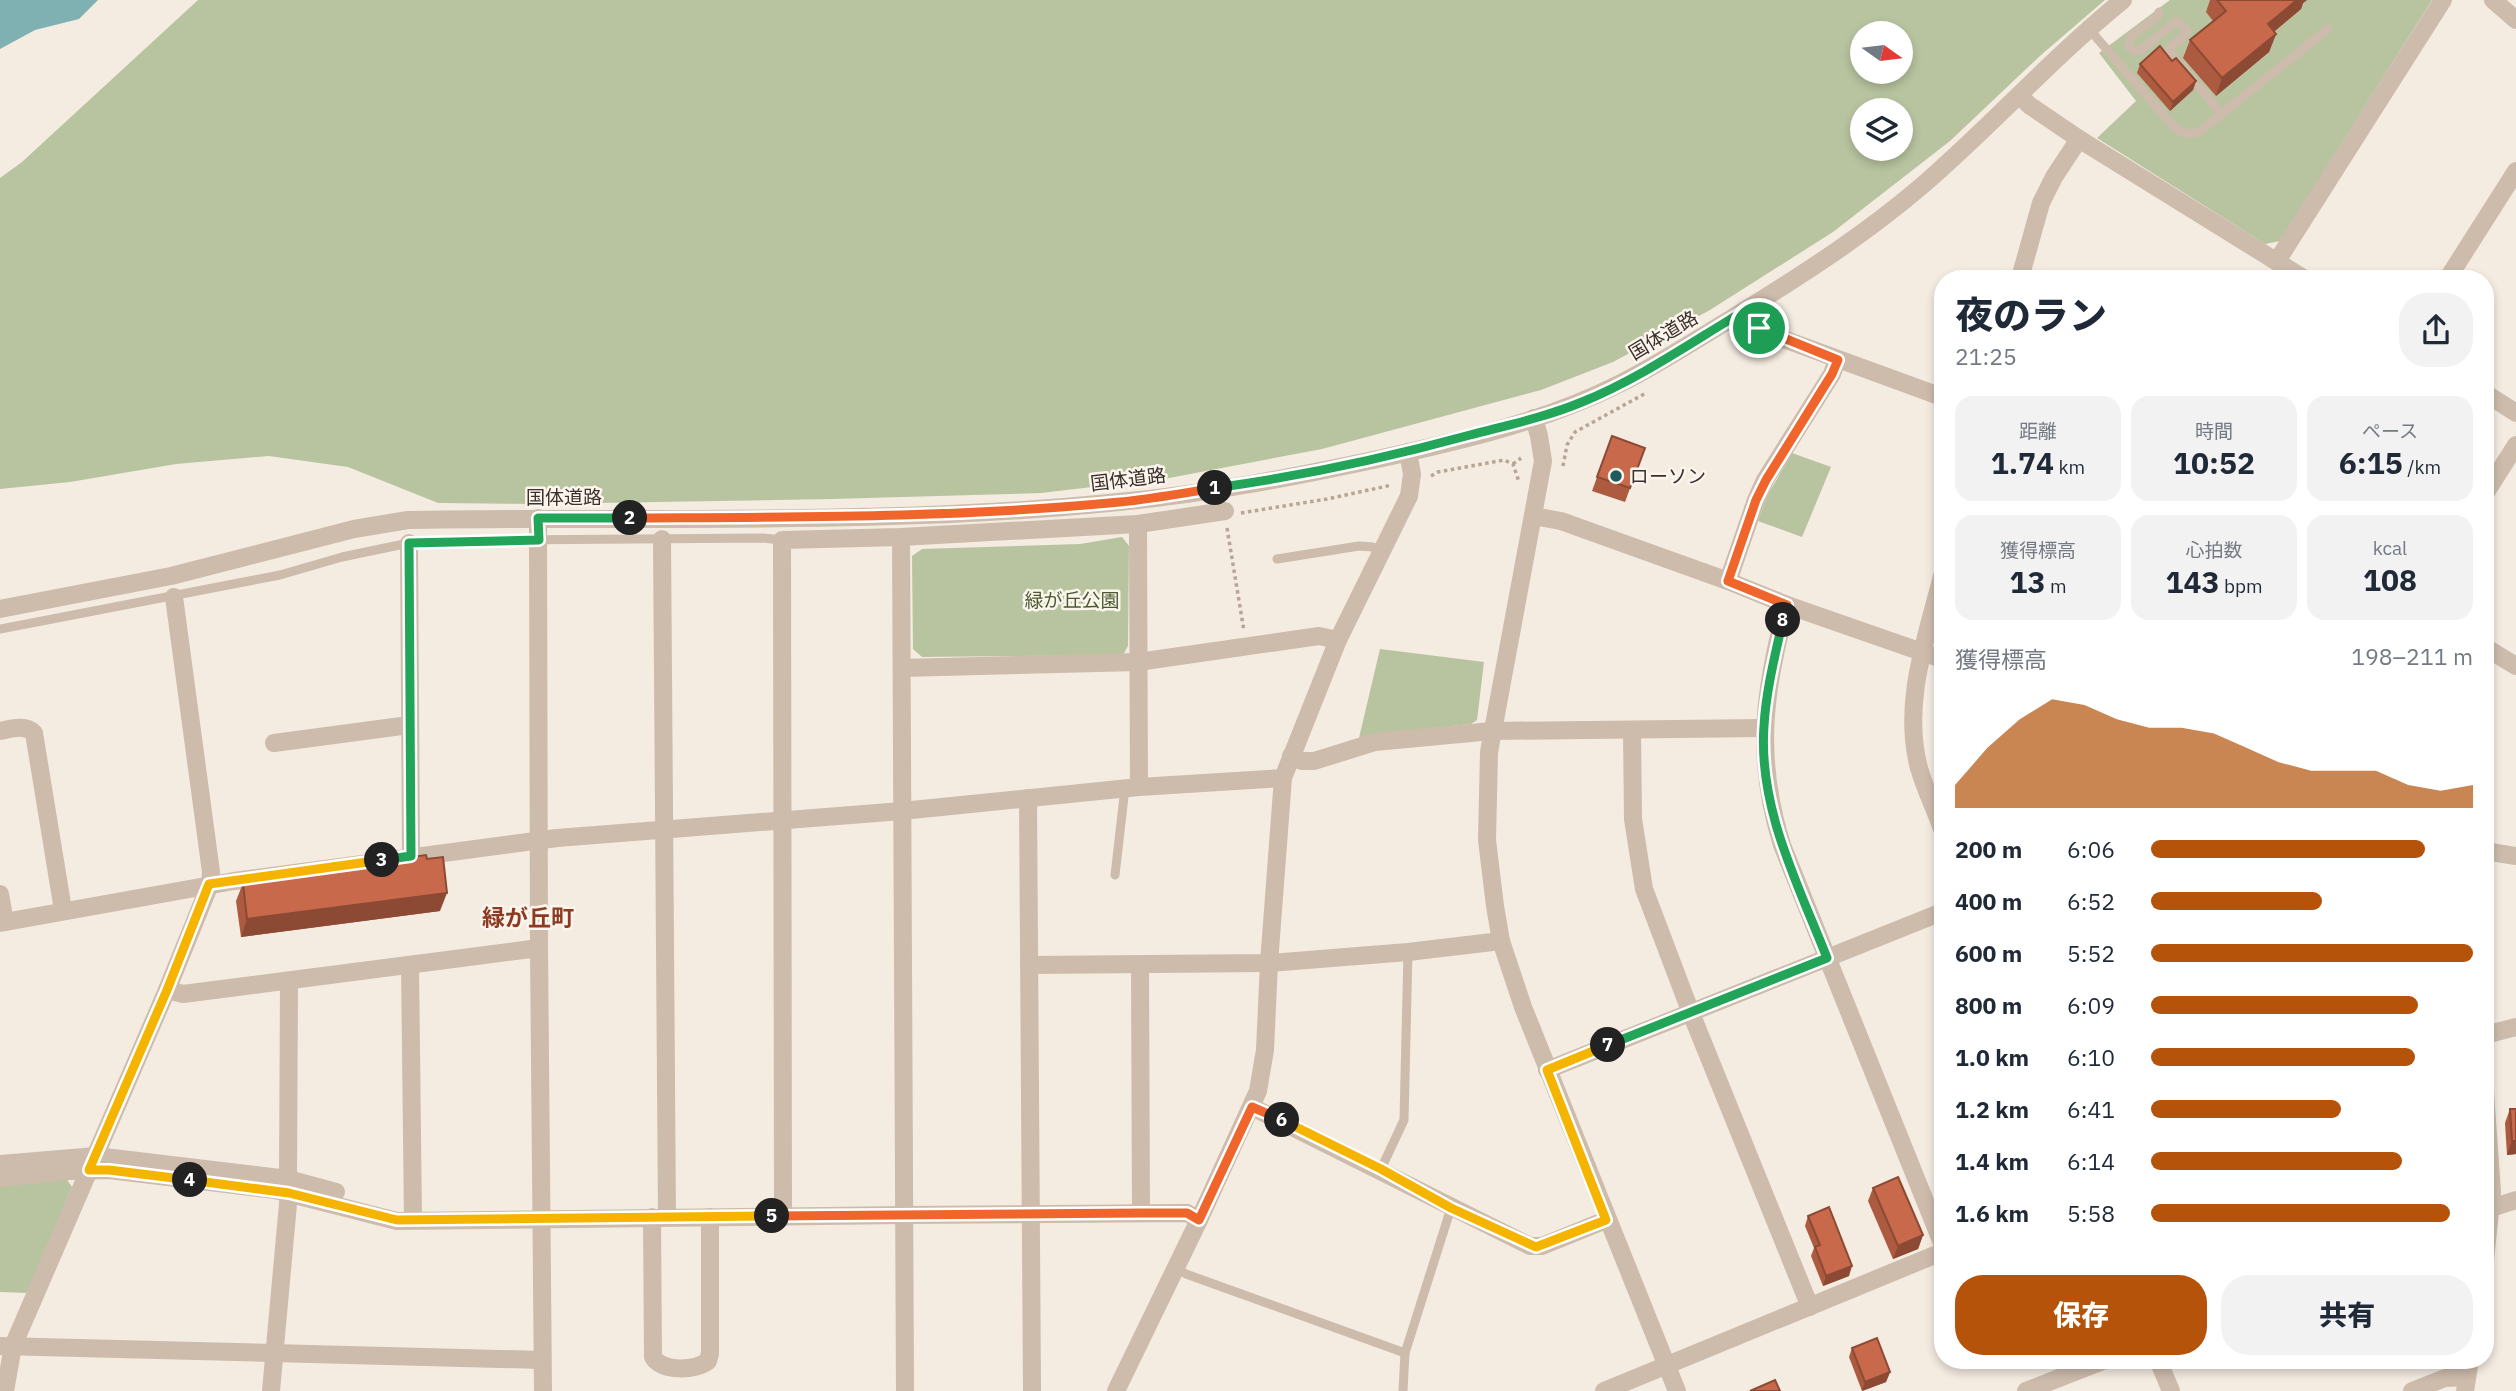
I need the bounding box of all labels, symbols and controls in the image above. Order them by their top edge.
north arrow [1850,21,1913,84]
map controls [1850,21,1913,161]
button: layers [1850,98,1913,161]
text: 夜のラン [1955,290,2107,339]
button: share [2399,293,2473,367]
pin [1729,298,1789,358]
street label: 国体道路 [1624,305,1702,365]
icon: arrive [1740,309,1778,347]
text: 21:25 [1955,341,2017,371]
text: 距離 [2019,419,2057,443]
text: 時間 [2195,419,2233,443]
text: ペース [2362,419,2418,443]
text: 1.74 [1991,443,2054,482]
text: 10:52 [2173,443,2255,482]
text: 6:15 [2339,443,2403,482]
text: km [2054,455,2085,479]
text: /km [2403,455,2441,479]
street label: 国体道路 [1089,462,1167,496]
place label: ローソン [1630,464,1706,488]
marker: ローソン [1608,468,1624,484]
pin: 1 [1198,470,1232,505]
text: 1 [1209,475,1220,499]
street label: 国体道路 [526,485,602,509]
pin: 2 [612,500,648,536]
text: 2 [624,505,635,529]
text: kcal [2373,536,2407,560]
text: 獲得標高 [2000,538,2076,562]
text: 心拍数 [2185,538,2243,562]
text: 108 [2363,560,2417,599]
text: 13 [2009,562,2045,601]
text: 143 [2165,562,2219,601]
text: m [2045,574,2067,598]
text: bpm [2219,574,2263,598]
park label: 緑が丘公園 [1024,588,1120,612]
pin: 8 [1766,602,1800,638]
text: 8 [1777,607,1788,631]
text: 198–211 m [2351,641,2473,671]
text: 獲得標高 [1955,644,2047,674]
text: 200 m [1955,834,2022,864]
text: 6:06 [2067,834,2115,864]
pin: 3 [364,842,400,878]
text: 3 [376,847,387,871]
text: 400 m [1955,886,2022,916]
text: 6:52 [2067,886,2115,916]
district label: 緑が丘町 [482,902,574,932]
text: 600 m [1955,938,2022,968]
text: 5:52 [2067,938,2115,968]
text: 800 m [1955,990,2022,1020]
text: 6:09 [2067,990,2115,1020]
pin: 7 [1590,1028,1626,1062]
text: 7 [1602,1032,1613,1056]
text: 1.0 km [1955,1042,2029,1072]
text: 6:10 [2067,1042,2115,1072]
text: 1.2 km [1955,1094,2029,1124]
text: 6:41 [2067,1094,2115,1124]
pin: 6 [1264,1102,1300,1138]
text: 6 [1276,1107,1287,1131]
text: 1.4 km [1955,1146,2029,1176]
text: 6:14 [2067,1146,2115,1176]
pin: 4 [172,1162,208,1198]
text: 4 [184,1167,195,1191]
pin: 5 [754,1198,790,1234]
text: 1.6 km [1955,1198,2029,1228]
text: 5:58 [2067,1198,2115,1228]
text: 5 [766,1203,777,1227]
button: 保存 [1955,1275,2207,1355]
button: 共有 [2221,1275,2473,1355]

